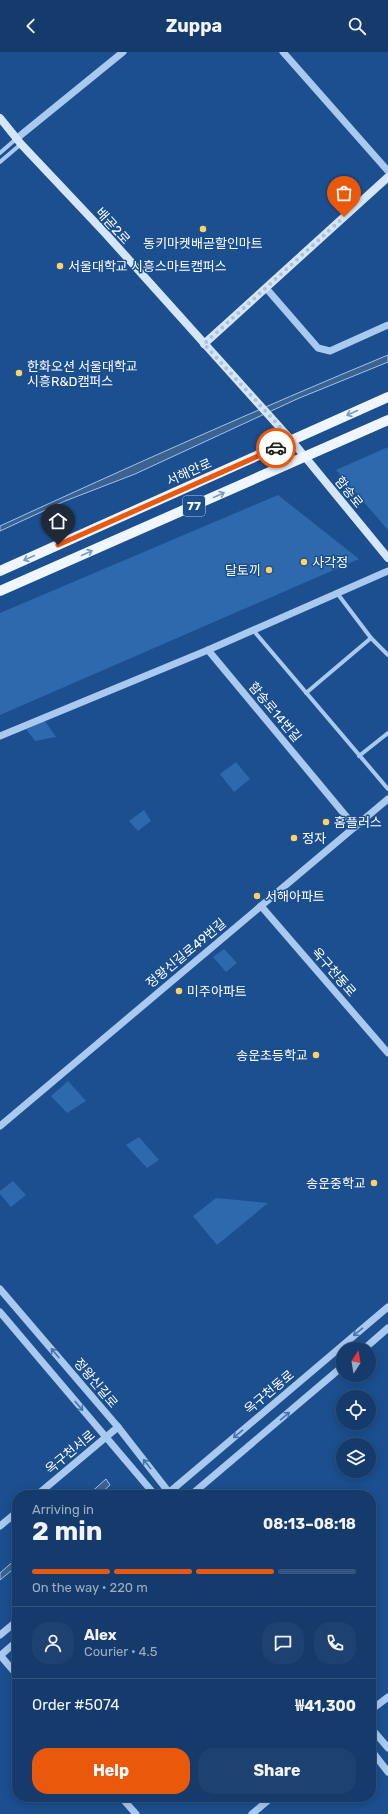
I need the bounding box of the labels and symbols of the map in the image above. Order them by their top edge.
pin [327,176,361,217]
street label: 배곧2로 [93,205,133,247]
marker: 동키마켓배곧할인마트 [198,224,208,234]
place label: 동키마켓배곧할인마트 [143,236,263,251]
place label: 서울대학교 시흥스마트캠퍼스 [68,259,227,274]
marker: 서울대학교 시흥스마트캠퍼스 [55,261,65,271]
place label: 한화오션 서울대학교 시흥R&D캠퍼스 [27,359,138,389]
marker: 한화오션 서울대학교 시흥R&D캠퍼스 [14,368,24,378]
one-way arrow [347,410,359,417]
courier [256,428,296,468]
street label: 서해안로 [164,455,214,489]
street label: 함송로 [332,473,366,511]
one-way arrow [212,491,224,498]
road number: 77 [183,496,205,516]
pin [41,504,75,545]
one-way arrow [81,549,93,556]
one-way arrow [24,555,36,562]
place label: 사각정 [312,555,348,570]
marker: 사각정 [299,557,309,567]
place label: 달토끼 [225,563,261,578]
marker: 달토끼 [264,565,274,575]
street label: 함송로14번길 [246,679,304,745]
place label: 홈플러스 [334,815,382,830]
marker: 홈플러스 [321,817,331,827]
place label: 정자 [302,831,326,846]
marker: 정자 [289,833,299,843]
place label: 서해아파트 [265,889,325,904]
marker: 서해아파트 [252,891,262,901]
street label: 정왕신길로49번길 [143,915,229,991]
street label: 옥구천동로 [309,945,359,1000]
place label: 미주아파트 [187,984,247,999]
marker: 미주아파트 [174,986,184,996]
place label: 송운초등학교 [236,1048,308,1063]
marker: 송운초등학교 [311,1050,321,1060]
place label: 송운중학교 [306,1176,366,1191]
marker: 송운중학교 [369,1178,379,1188]
one-way arrow [353,1328,364,1337]
north arrow [336,1342,376,1382]
one-way arrow [51,1349,60,1359]
street label: 정왕신길로 [71,1355,121,1411]
street label: 옥구천동로 [241,1367,297,1417]
one-way arrow [75,1400,84,1411]
one-way arrow [279,1411,290,1420]
street label: 옥구천서로 [42,1427,98,1477]
one-way arrow [232,1430,243,1439]
one-way arrow [142,1459,151,1470]

